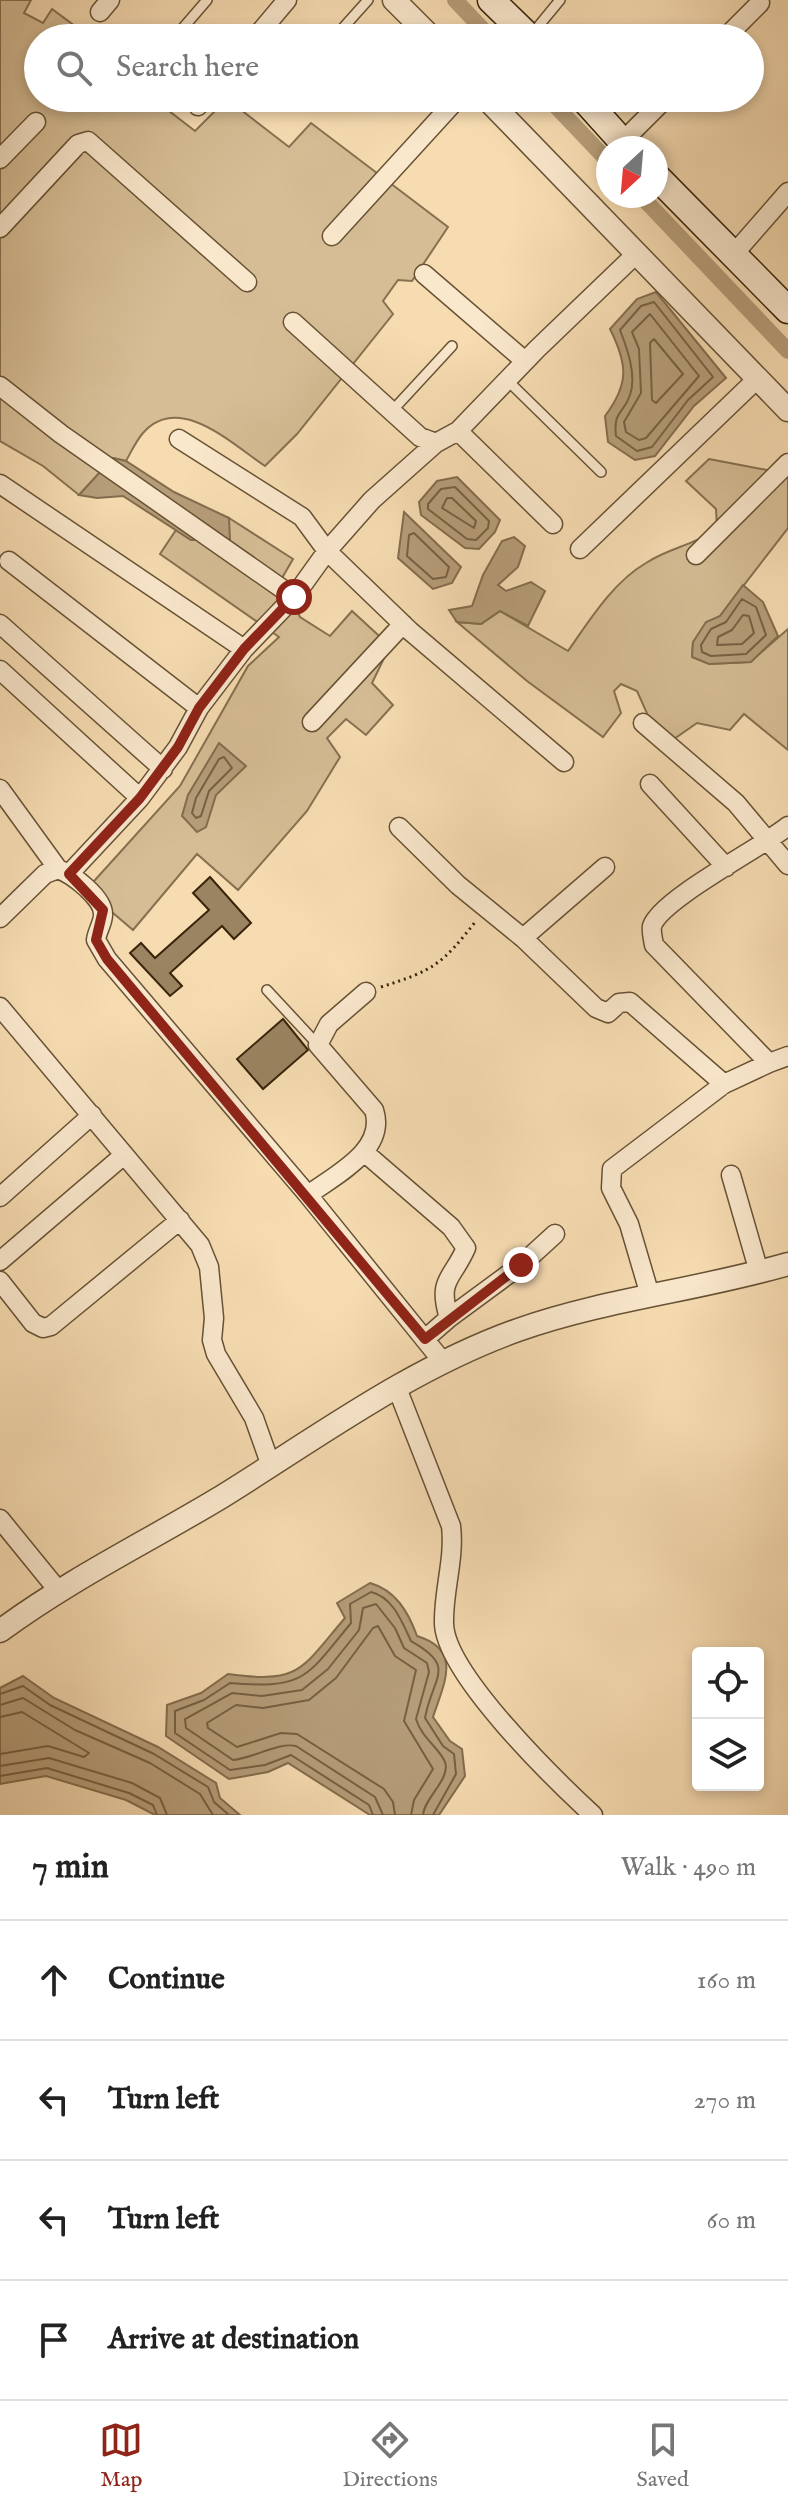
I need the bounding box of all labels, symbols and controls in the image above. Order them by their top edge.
search box [24,24,764,112]
icon: search [52,46,96,90]
text: Search here [116,49,259,87]
north arrow [596,136,668,208]
route start [276,579,312,615]
route end [503,1247,539,1283]
map controls [692,1647,764,1791]
button: locate [692,1647,764,1719]
button: layers [692,1719,764,1791]
text: 7 min [32,1846,109,1889]
text: Walk · 490 m [621,1851,756,1884]
icon: ahead [32,1958,76,2002]
text: Continue [108,1961,225,1999]
text: 160 m [697,1964,756,1997]
icon: left [32,2078,76,2122]
text: Turn left [108,2081,219,2119]
text: 270 m [693,2084,756,2117]
icon: left [32,2198,76,2242]
text: Turn left [108,2201,219,2239]
text: 60 m [707,2204,756,2237]
icon: arrive [32,2318,76,2362]
text: Arrive at destination [108,2321,359,2359]
tab: Map [99,2418,143,2494]
tab: Directions [342,2418,438,2494]
tab: Saved [637,2418,689,2494]

